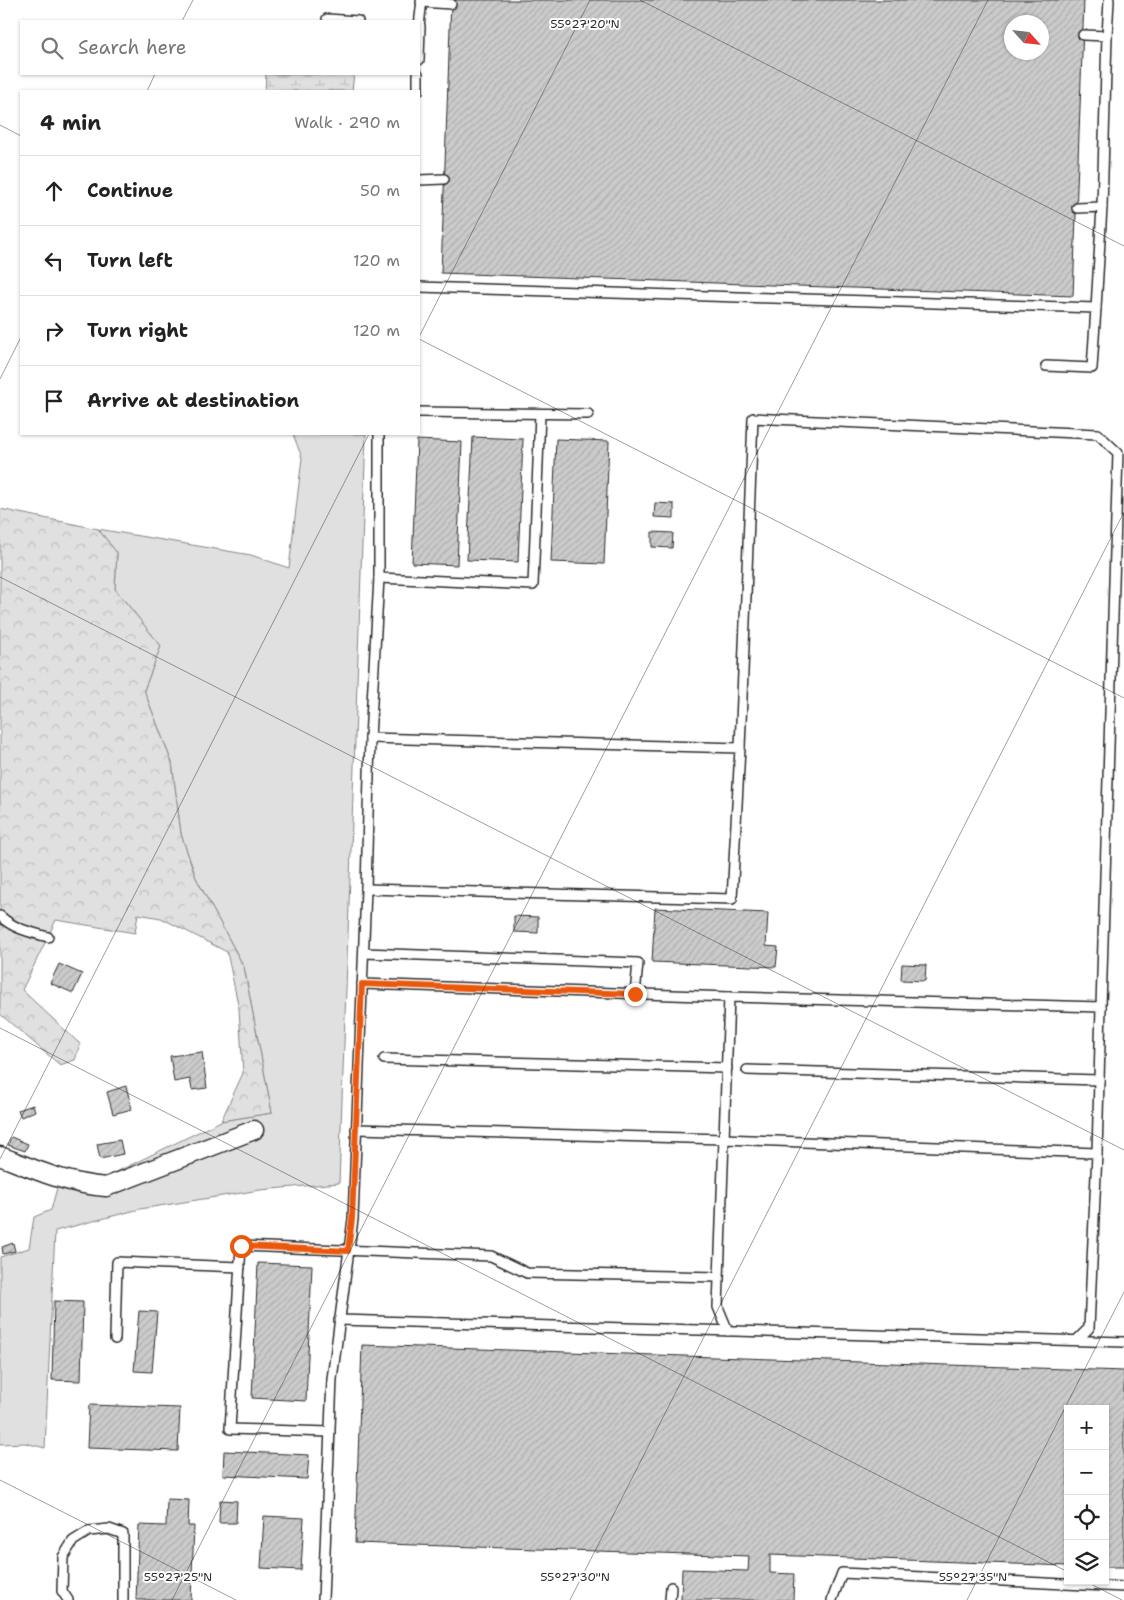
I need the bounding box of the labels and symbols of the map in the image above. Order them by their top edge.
north arrow [1004,15,1049,60]
text: 55°27'20"N [550,16,620,32]
route end [624,983,647,1006]
route start [230,1235,253,1258]
text: 55°27'25"N [144,1569,212,1585]
text: 55°27'30"N [540,1569,610,1585]
text: 55°27'35"N [939,1569,1007,1585]

